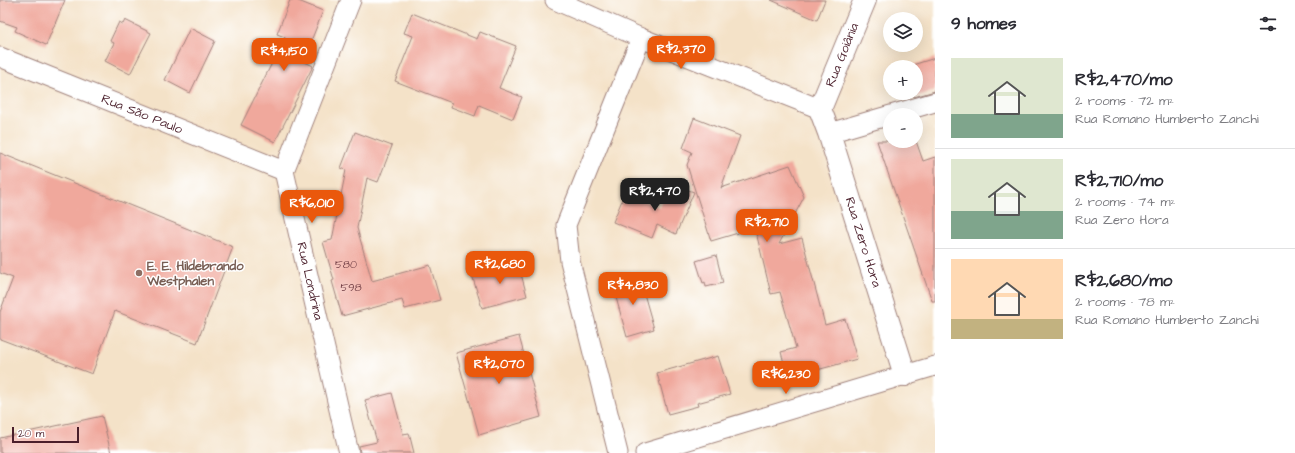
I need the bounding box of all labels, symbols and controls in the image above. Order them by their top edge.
map controls [883,12,923,148]
button: layers [883,12,923,52]
text: 9 homes [951,12,1016,36]
icon: filters [1257,13,1279,35]
street label: Rua Goiânia [821,20,863,90]
pin: R$2,370 [644,36,718,70]
pin: R$4,150 [247,38,321,72]
text: R$2,370 [656,40,706,58]
text: R$4,150 [261,42,307,60]
button: + [883,60,923,100]
text: R$2,470/mo [1075,68,1173,92]
icon: home [983,74,1031,122]
street label: Rua São Paulo [99,90,186,139]
text: 2 rooms · 72 m² [1075,92,1174,110]
button: − [883,108,923,148]
text: Rua Romano Humberto Zanchi [1075,110,1259,128]
text: R$2,710/mo [1075,169,1163,193]
icon: home [983,175,1031,223]
pin: R$2,470 [618,178,692,212]
text: R$2,470 [629,182,681,200]
pin: R$6,010 [275,190,349,224]
text: 2 rooms · 74 m² [1075,193,1175,211]
text: R$6,010 [289,194,335,212]
street label: Rua Zero Hora [841,195,886,290]
pin: R$2,710 [730,209,804,243]
text: Rua Zero Hora [1075,211,1169,229]
text: R$2,710 [745,213,789,231]
street label: Rua Londrina [292,240,328,322]
pin: R$2,680 [463,251,537,285]
text: R$2,680 [474,255,526,273]
place label: E. E. Hildebrando Westphalen [146,257,244,291]
house number: 580 [335,257,357,272]
marker: E. E. Hildebrando Westphalen [134,268,144,278]
text: R$2,680/mo [1075,269,1172,293]
pin: R$4,830 [596,272,670,306]
icon: home [983,275,1031,323]
text: R$4,830 [608,276,658,294]
house number: 598 [340,280,362,295]
text: 2 rooms · 78 m² [1075,293,1175,311]
text: Rua Romano Humberto Zanchi [1075,311,1259,329]
pin: R$2,070 [462,351,536,385]
text: R$2,070 [474,355,524,373]
pin: R$6,230 [749,361,823,395]
text: R$6,230 [761,365,811,383]
scale bar [12,425,79,444]
text: 20 m [18,426,44,441]

